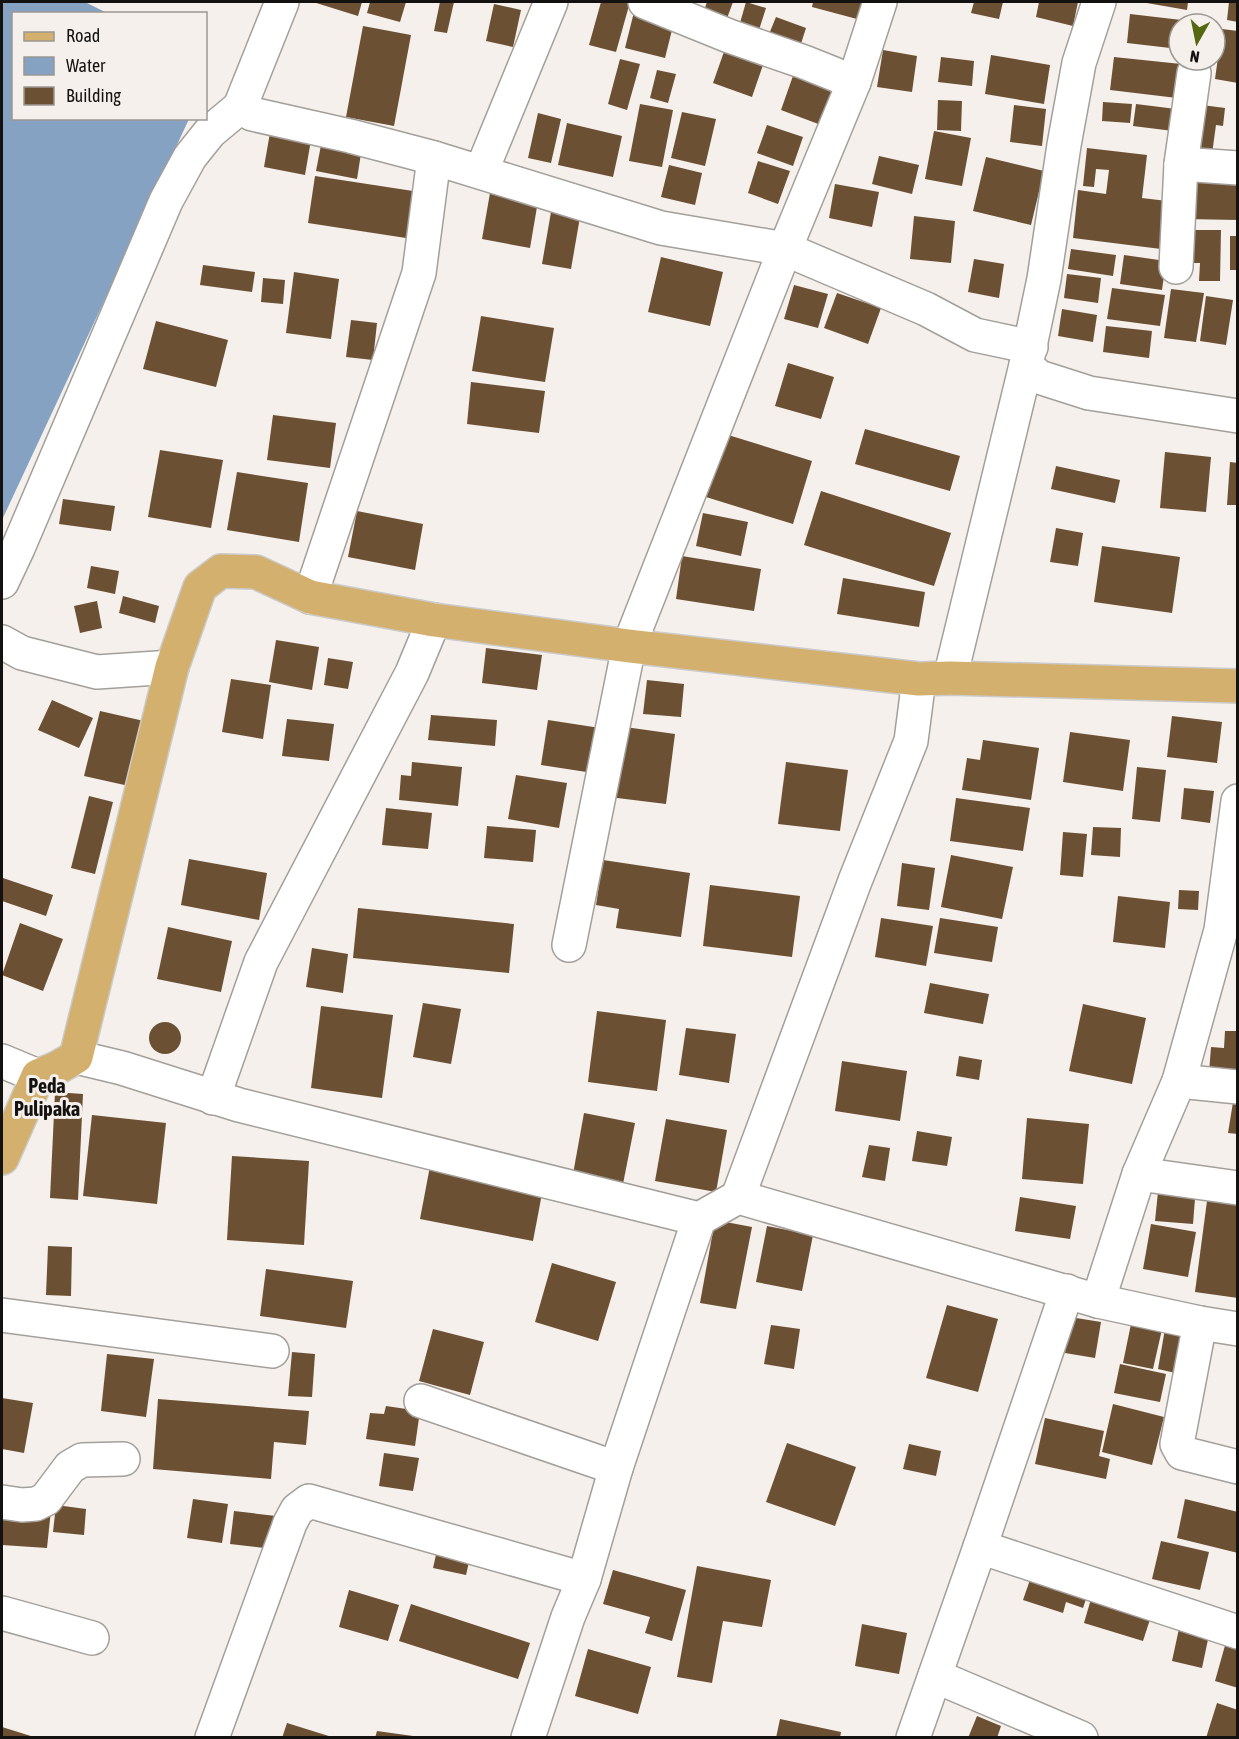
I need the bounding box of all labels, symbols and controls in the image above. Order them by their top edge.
legend [12,12,207,120]
north arrow [1167,12,1227,72]
text: Road [66,25,100,46]
text: N [1189,47,1201,66]
text: Water [66,55,106,76]
text: Building [66,85,121,106]
district label: Peda Pulipaka [14,1074,80,1120]

